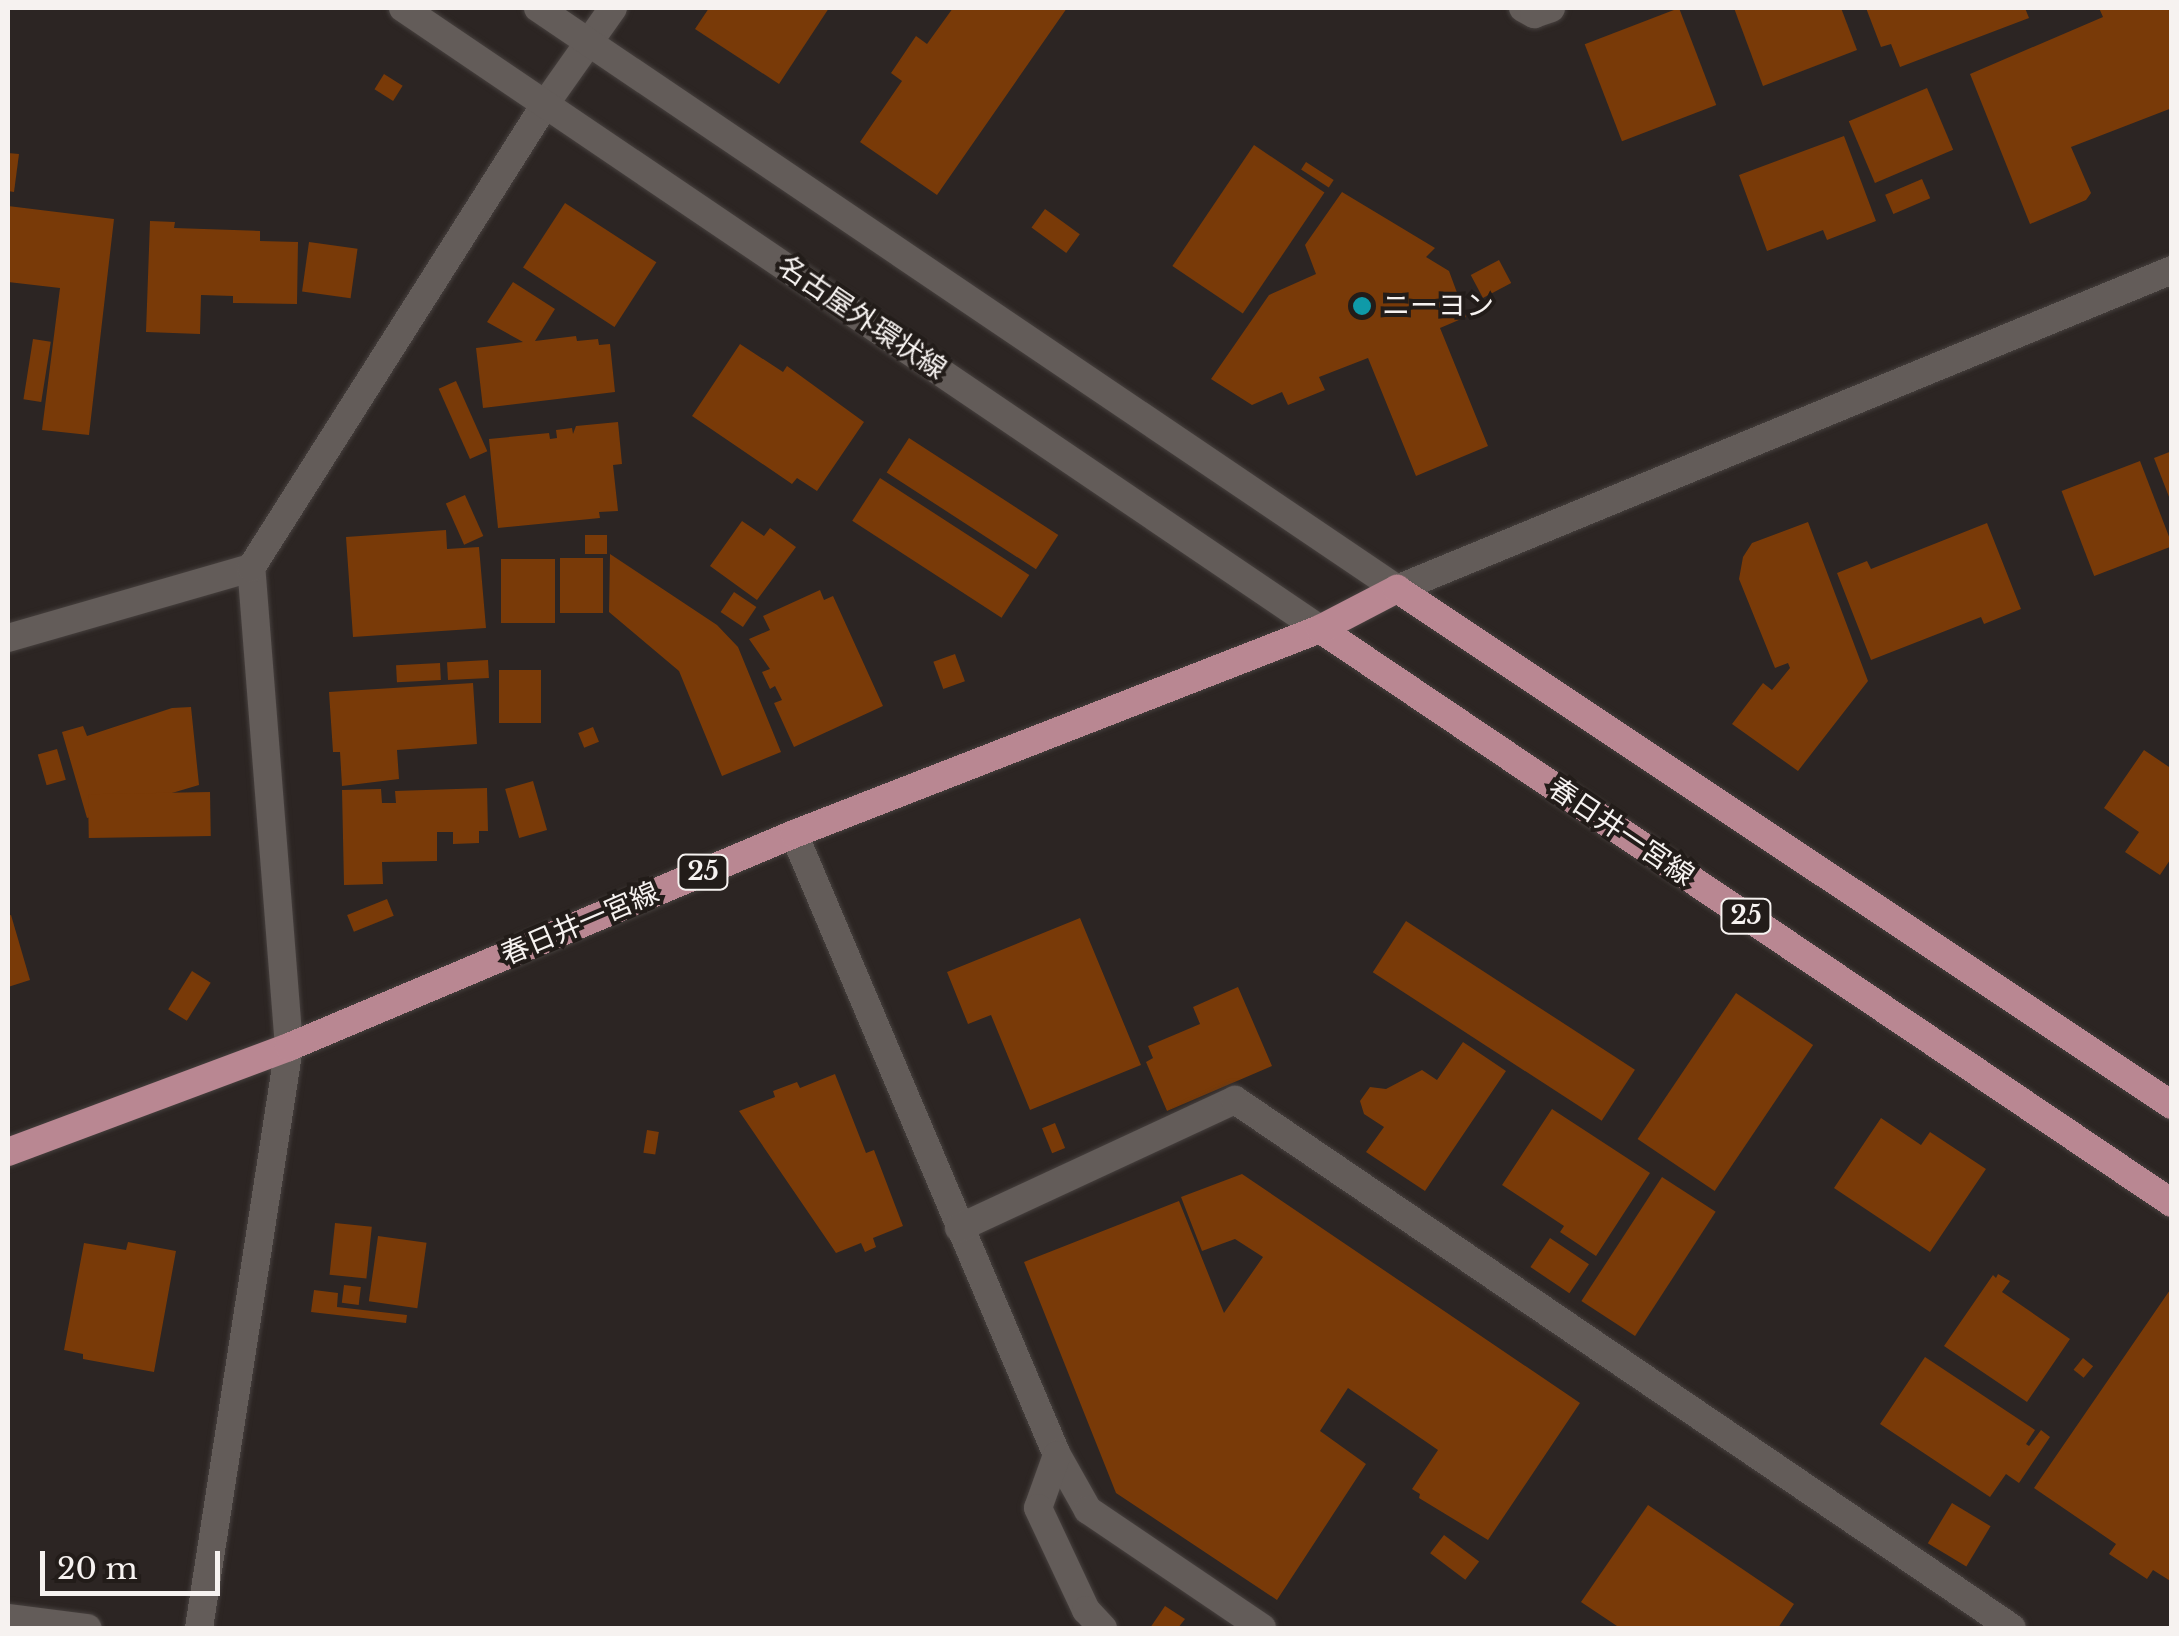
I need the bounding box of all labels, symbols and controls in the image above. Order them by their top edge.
street label: 名古屋外環状線 [771,249,953,387]
place label: ニーヨン [1382,289,1494,323]
marker: ニーヨン [1351,295,1373,317]
street label: 春日井一宮線 [1542,771,1700,893]
road number: 25 [676,852,730,892]
street label: 春日井一宮線 [496,876,664,972]
road number: 25 [1718,896,1774,936]
scale bar [45,1531,225,1593]
text: 20 m [57,1550,138,1587]

